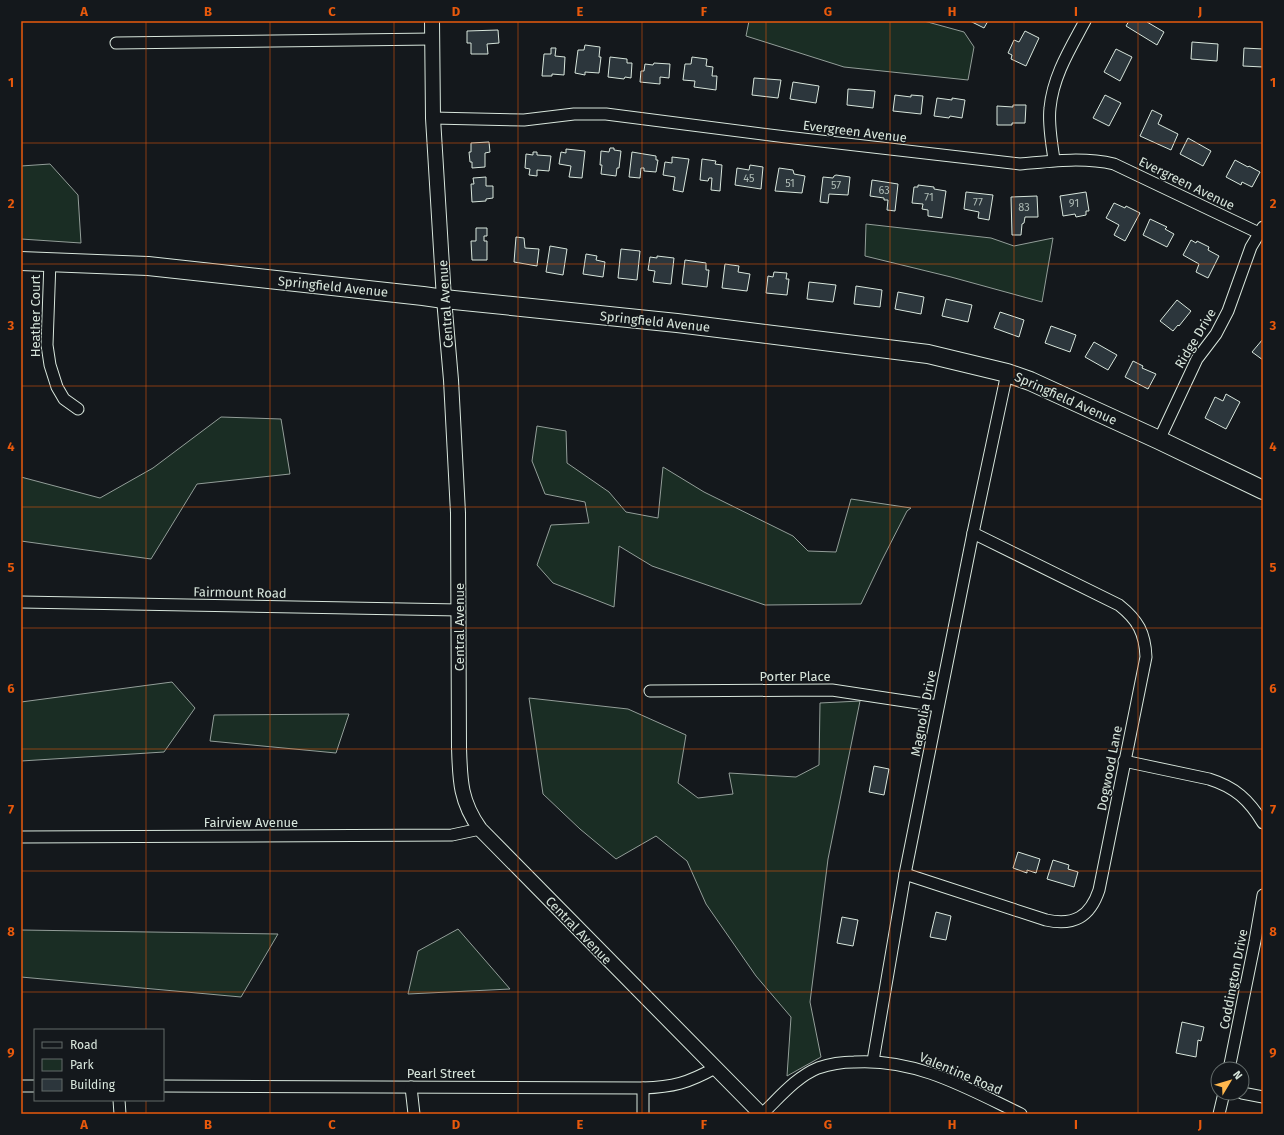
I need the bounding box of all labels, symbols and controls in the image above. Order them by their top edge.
text: A [79,4,88,19]
text: B [204,4,212,19]
text: C [328,4,336,19]
text: D [452,4,461,19]
text: E [577,4,584,19]
text: F [701,4,708,19]
text: G [824,4,832,19]
text: H [948,4,956,19]
text: I [1074,4,1078,19]
text: J [1197,4,1202,19]
text: 1 [8,75,14,90]
text: 1 [1270,75,1276,90]
street label: Evergreen Avenue [802,118,908,145]
street label: Evergreen Avenue [1136,154,1237,213]
house number: 45 [743,172,755,185]
house number: 51 [785,177,795,190]
house number: 57 [831,179,841,192]
house number: 63 [878,184,890,197]
house number: 71 [924,191,934,204]
text: 2 [8,196,15,211]
house number: 77 [973,196,983,209]
text: 2 [1270,196,1277,211]
house number: 91 [1069,197,1079,210]
house number: 83 [1018,201,1030,214]
street label: Central Avenue [435,259,456,349]
street label: Springfield Avenue [277,273,389,300]
street label: Heather Court [28,274,43,357]
street label: Ridge Drive [1172,306,1219,371]
street label: Springfield Avenue [599,308,711,335]
text: 3 [7,318,15,333]
text: 3 [1269,318,1277,333]
street label: Springfield Avenue [1012,369,1119,428]
text: 4 [7,439,15,454]
text: 4 [1269,439,1277,454]
text: 5 [8,560,15,575]
text: 5 [1270,560,1277,575]
street label: Central Avenue [452,583,467,671]
street label: Fairmount Road [193,584,287,601]
street label: Porter Place [759,669,831,684]
street label: Magnolia Drive [908,669,939,757]
text: 6 [7,681,15,696]
text: 6 [1269,681,1277,696]
street label: Dogwood Lane [1094,724,1125,812]
text: 7 [8,802,14,817]
text: 7 [1270,802,1276,817]
street label: Fairview Avenue [204,815,298,830]
street label: Central Avenue [543,893,615,967]
text: 8 [7,924,15,939]
text: 8 [1269,924,1277,939]
street label: Coddington Drive [1216,928,1251,1031]
legend [34,1029,164,1101]
text: Road [70,1038,98,1052]
text: 9 [7,1045,15,1060]
text: 9 [1269,1045,1277,1060]
street label: Valentine Road [917,1049,1005,1098]
text: Park [70,1058,94,1072]
north arrow [1210,1061,1250,1101]
street label: Pearl Street [407,1066,476,1081]
text: N [1230,1068,1245,1082]
text: Building [70,1078,116,1092]
text: A [79,1117,88,1132]
text: B [204,1117,212,1132]
text: C [328,1117,336,1132]
text: D [452,1117,461,1132]
text: E [577,1117,584,1132]
text: F [701,1117,708,1132]
text: G [824,1117,832,1132]
text: H [948,1117,956,1132]
text: I [1074,1117,1078,1132]
text: J [1197,1117,1202,1132]

